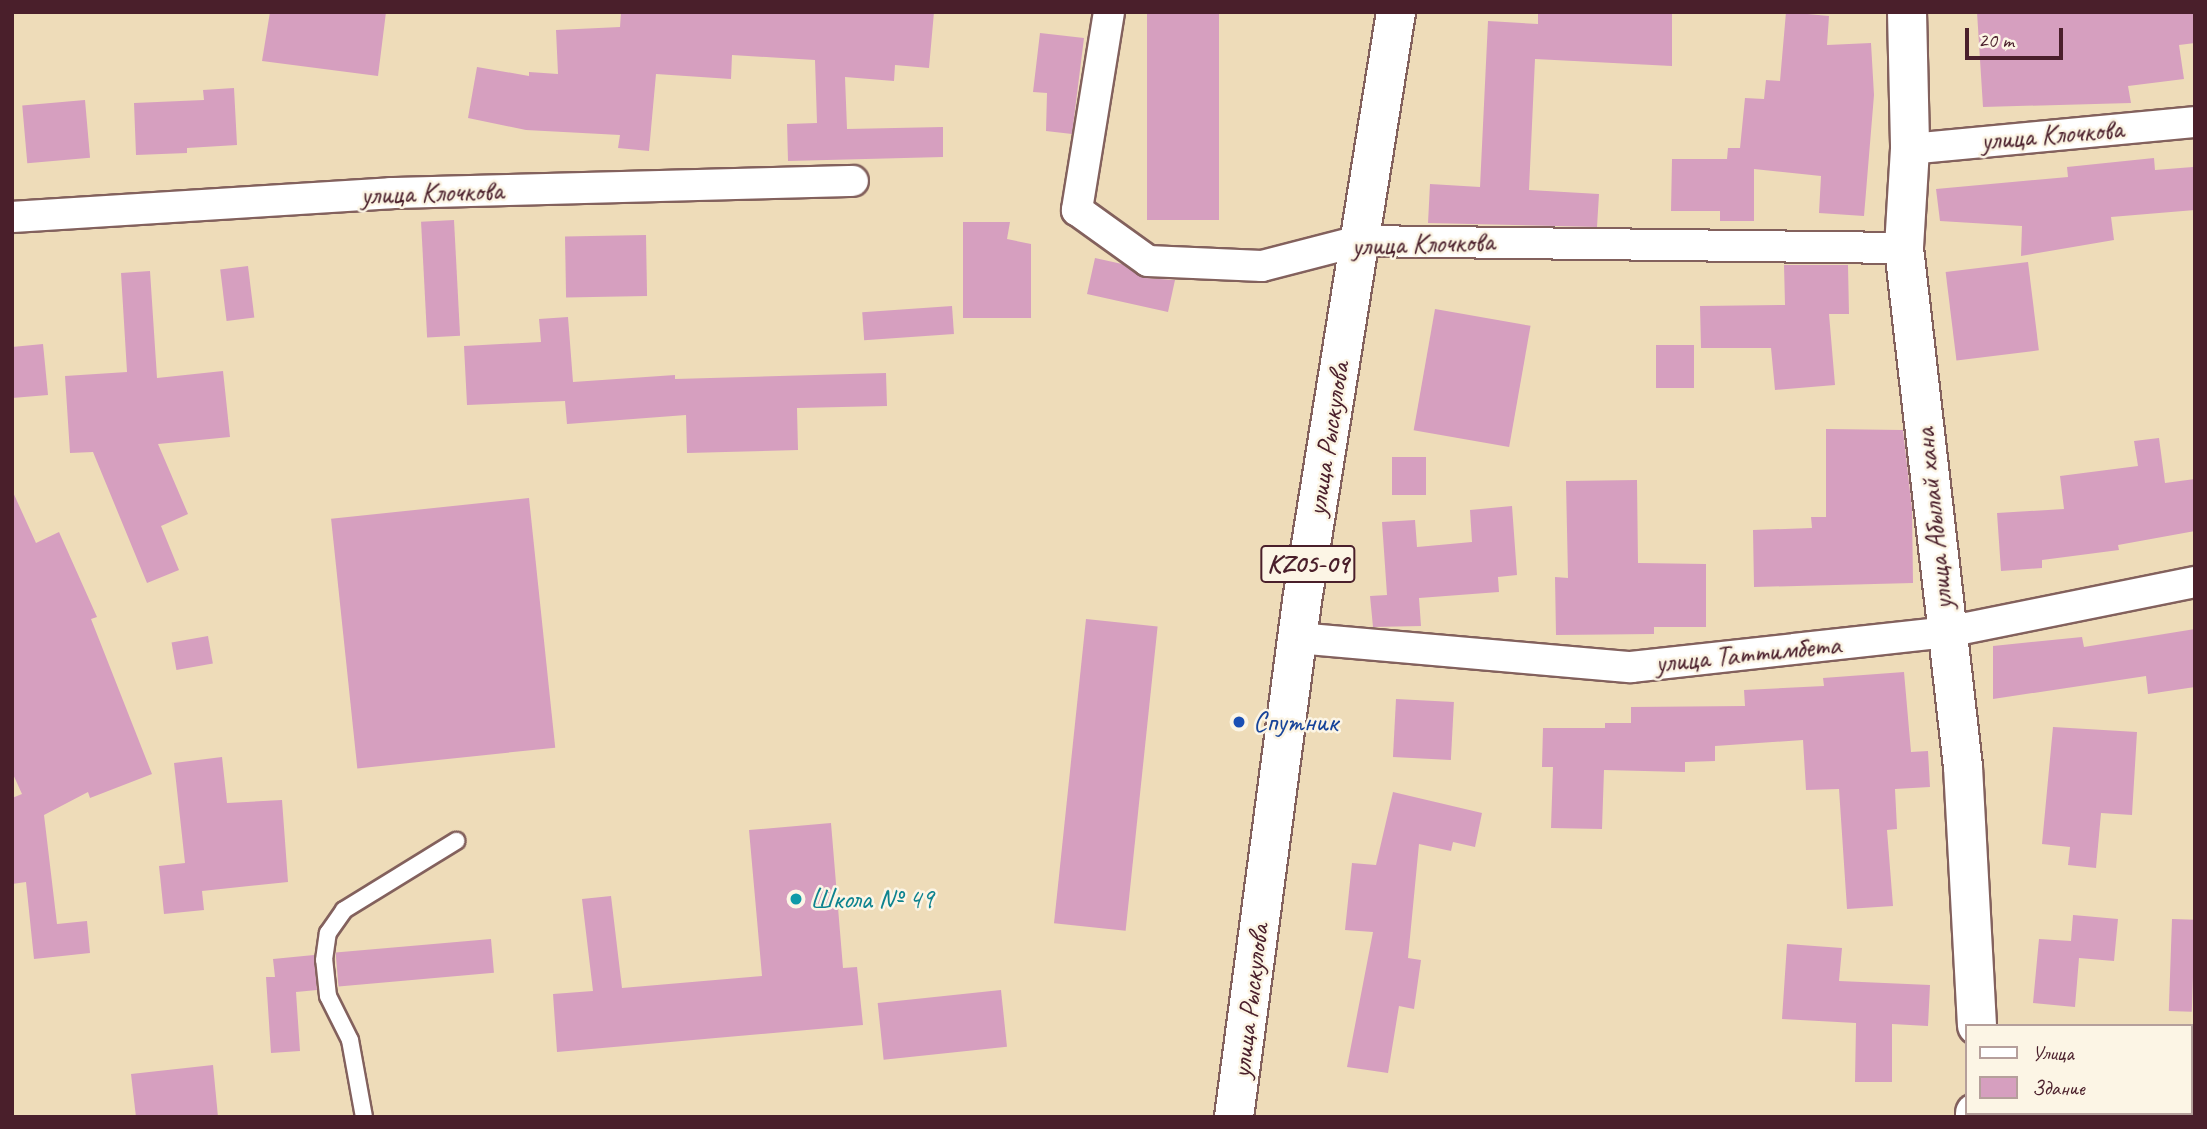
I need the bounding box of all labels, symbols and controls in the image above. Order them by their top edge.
scale bar [1969,14,2067,58]
text: 20 m [1978,27,2014,53]
street label: улица Клочкова [1979,112,2125,158]
street label: улица Клочкова [359,174,505,212]
street label: улица Клочкова [1350,225,1496,263]
street label: улица Рыскулова [1299,360,1357,518]
street label: улица Абылай хана [1908,427,1960,611]
road number: KZ05-09 [1259,542,1357,586]
street label: улица Таттимбета [1652,627,1844,681]
place label: Спутник [1253,705,1338,739]
marker: Спутник [1231,714,1247,730]
place label: Школа № 49 [810,882,934,916]
marker: Школа № 49 [788,891,804,907]
street label: улица Рыскулова [1224,922,1276,1080]
legend [1966,1024,2193,1115]
text: Улица [2032,1040,2074,1066]
text: Здание [2032,1075,2085,1101]

